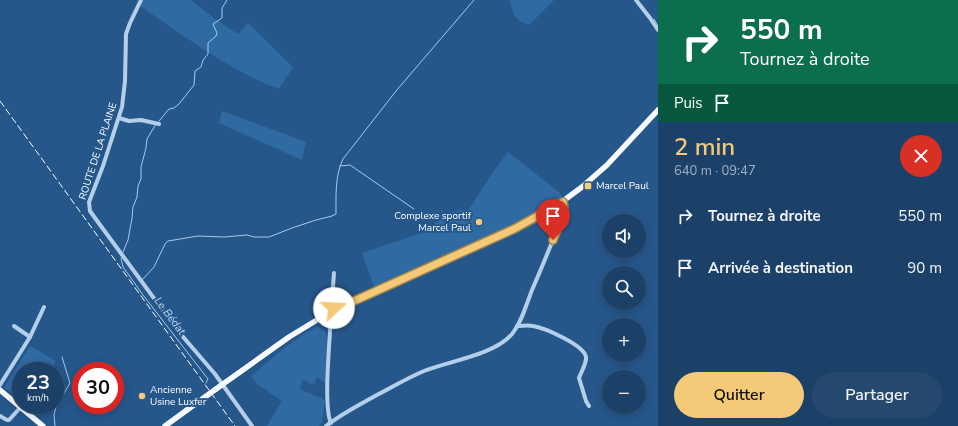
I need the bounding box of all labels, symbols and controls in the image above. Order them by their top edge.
text: 550 m [740,11,823,49]
icon: right [674,16,726,68]
text: Tournez à droite [740,47,870,71]
icon: arrive [711,92,733,114]
text: Puis [674,93,703,113]
street label: ROUTE DE LA PLAINE [76,100,120,201]
text: 2 min [674,131,735,163]
button: close [900,135,942,177]
text: 640 m · 09:47 [674,162,756,180]
place label: Marcel Paul [596,179,649,193]
marker: Marcel Paul [583,181,593,191]
pin [536,199,570,240]
icon: arrive [542,205,564,227]
icon: right [674,205,696,227]
text: Tournez à droite [708,206,821,226]
text: 550 m [898,206,942,226]
place label: Complexe sportif Marcel Paul [394,209,472,235]
map controls [602,214,646,414]
button: sound [602,214,646,258]
marker: Complexe sportif Marcel Paul [474,217,484,227]
icon: arrive [674,257,696,279]
text: Arrivée à destination [708,258,853,278]
text: 90 m [907,258,942,278]
button: search [602,266,646,310]
position arrow [313,287,355,329]
water label: Le Bédat [151,294,190,339]
button: + [602,318,646,362]
speed limit sign: 30 [72,362,124,414]
text: 23 [26,369,50,396]
button: − [602,370,646,414]
button: Quitter [674,372,804,418]
button: Partager [812,372,942,418]
place label: Ancienne Usine Luxfer [150,383,207,409]
text: km/h [27,391,49,405]
marker: Ancienne Usine Luxfer [137,391,147,401]

